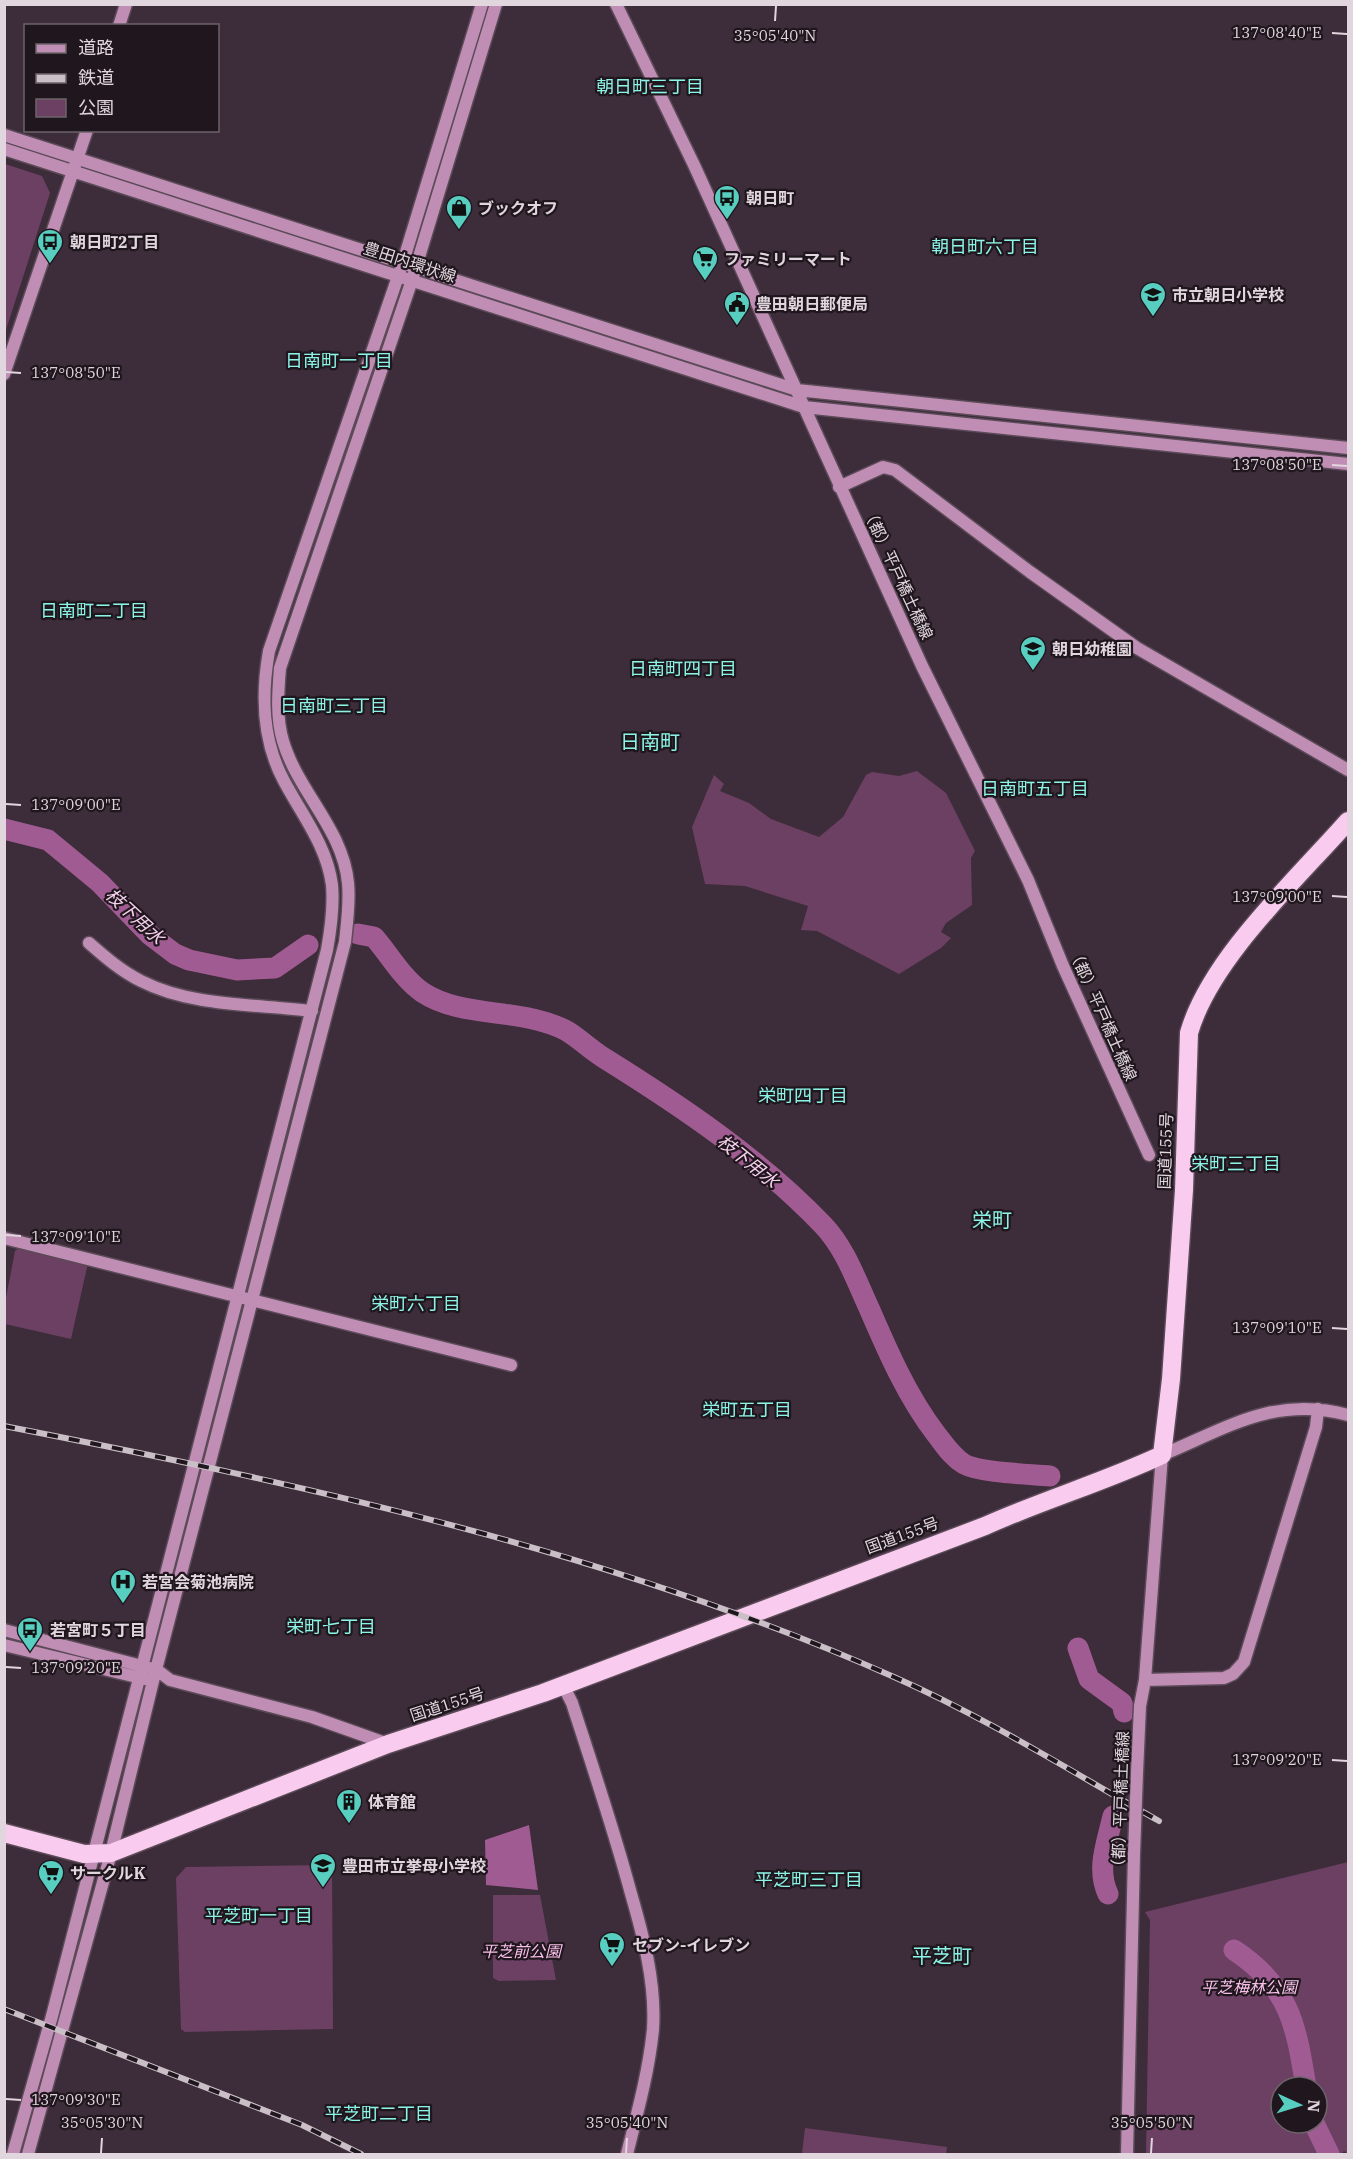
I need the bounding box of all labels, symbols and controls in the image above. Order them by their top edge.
text: 137°08'40"E [1232,23,1322,42]
legend [24,24,219,132]
text: 35°05'40"N [734,26,816,45]
text: 道路 [78,36,114,59]
text: 鉄道 [78,66,114,89]
district label: 朝日町三丁目 [596,75,704,98]
text: 公園 [78,96,114,119]
bus stop icon: 朝日町 [712,183,742,221]
place label: 朝日町 [746,188,794,208]
shop icon: ブックオフ [444,193,474,231]
place label: ブックオフ [478,198,558,218]
bus stop icon: 朝日町2丁目 [35,227,65,265]
place label: 朝日町2丁目 [70,232,160,252]
district label: 朝日町六丁目 [931,235,1039,258]
street label: 豊田内環状線 [361,238,459,286]
supermarket icon: ファミリーマート [690,244,720,282]
place label: ファミリーマート [724,249,852,269]
school or university icon: 市立朝日小学校 [1138,280,1168,318]
place label: 市立朝日小学校 [1172,285,1284,305]
public building icon: 豊田朝日郵便局 [722,289,752,327]
place label: 豊田朝日郵便局 [756,294,868,314]
district label: 日南町一丁目 [285,349,393,372]
text: 137°08'50"E [31,363,121,382]
text: 137°08'50"E [1232,455,1322,474]
street label: （都）平戸橋土橋線 [859,504,937,642]
district label: 日南町二丁目 [40,599,148,622]
school or university icon: 朝日幼稚園 [1018,634,1048,672]
place label: 朝日幼稚園 [1052,639,1132,659]
district label: 日南町四丁目 [629,657,737,680]
district label: 日南町三丁目 [280,694,388,717]
district label: 日南町 [620,728,680,755]
district label: 日南町五丁目 [981,777,1089,800]
text: 137°09'00"E [31,795,121,814]
water label: 枝下用水 [101,883,171,950]
text: 137°09'00"E [1232,887,1322,906]
street label: （都）平戸橋土橋線 [1065,944,1141,1084]
district label: 栄町四丁目 [758,1084,848,1107]
street label: 国道155号 [1154,1112,1176,1190]
water label: 枝下用水 [713,1129,785,1194]
district label: 栄町三丁目 [1191,1152,1281,1175]
district label: 栄町 [972,1206,1012,1233]
text: 137°09'10"E [31,1227,121,1246]
district label: 栄町六丁目 [371,1292,461,1315]
text: 137°09'10"E [1232,1318,1322,1337]
district label: 栄町五丁目 [702,1398,792,1421]
street label: 国道155号 [862,1512,942,1558]
hospital icon: 若宮会菊池病院 [108,1567,138,1605]
place label: 若宮会菊池病院 [142,1572,254,1592]
bus stop icon: 若宮町５丁目 [15,1615,45,1653]
district label: 栄町七丁目 [286,1615,376,1638]
place label: 若宮町５丁目 [50,1620,146,1640]
text: 137°09'20"E [31,1658,121,1677]
street label: 国道155号 [407,1683,487,1725]
street label: （都）平戸橋土橋線 [1107,1731,1133,1875]
text: 137°09'20"E [1232,1750,1322,1769]
building icon: 体育館 [334,1787,364,1825]
place label: 体育館 [368,1792,416,1812]
school or university icon: 豊田市立挙母小学校 [308,1851,338,1889]
place label: 豊田市立挙母小学校 [342,1856,486,1876]
supermarket icon: サークルK [36,1858,66,1896]
place label: サークルK [70,1863,147,1883]
district label: 平芝町三丁目 [755,1868,863,1891]
district label: 平芝町一丁目 [205,1904,313,1927]
supermarket icon: セブン-イレブン [597,1930,627,1968]
place label: セブン-イレブン [632,1935,750,1955]
park label: 平芝前公園 [481,1941,563,1961]
district label: 平芝町 [912,1942,972,1969]
park label: 平芝梅林公園 [1201,1977,1299,1997]
north arrow [1269,2075,1329,2135]
text: 137°09'30"E [31,2090,121,2109]
text: N [1304,2099,1324,2113]
district label: 平芝町二丁目 [325,2102,433,2125]
text: 35°05'30"N [61,2113,143,2132]
text: 35°05'40"N [586,2113,668,2132]
text: 35°05'50"N [1111,2113,1193,2132]

